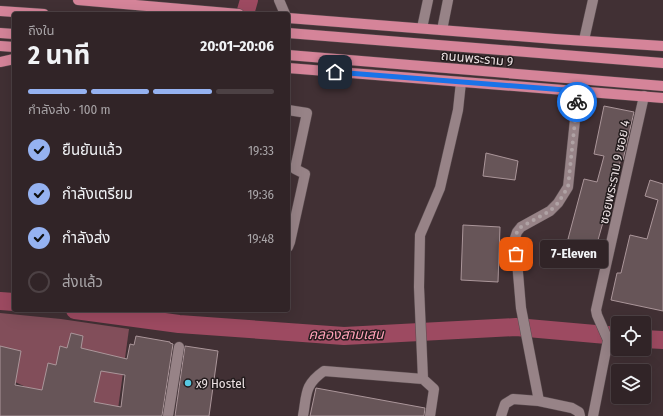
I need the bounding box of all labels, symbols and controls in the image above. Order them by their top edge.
text: ถึงใน [28,23,54,38]
text: 20:01–20:06 [200,37,274,55]
text: 2 นาที [28,40,90,71]
street label: ถนนพระราม 9 [440,48,514,69]
pin [318,55,352,89]
icon: home [324,61,346,83]
courier [557,82,597,122]
icon: bike [566,91,588,113]
text: กำลังส่ง · 100 m [28,102,110,117]
street label: ซอยพระราม 9 ซอย 4 [596,119,633,225]
icon: check [28,139,50,161]
text: ยืนยันแล้ว [62,141,123,159]
text: 19:33 [248,143,274,158]
icon: check [28,183,50,205]
text: กำลังเตรียม [62,185,133,203]
text: 19:36 [247,187,274,202]
icon: check [28,227,50,249]
text: กำลังส่ง [62,229,110,247]
text: 19:48 [247,231,274,246]
pin [499,237,533,271]
callout: 7-Eleven [540,240,608,268]
icon: bag [505,243,527,265]
text: 7-Eleven [551,246,597,261]
text: ส่งแล้ว [62,273,103,291]
map controls [611,316,651,404]
button: locate [611,316,651,356]
water label: คลองสามเสน [308,326,385,343]
button: layers [611,364,651,404]
place label: x9 Hostel [196,376,246,391]
marker: x9 Hostel [183,378,193,388]

